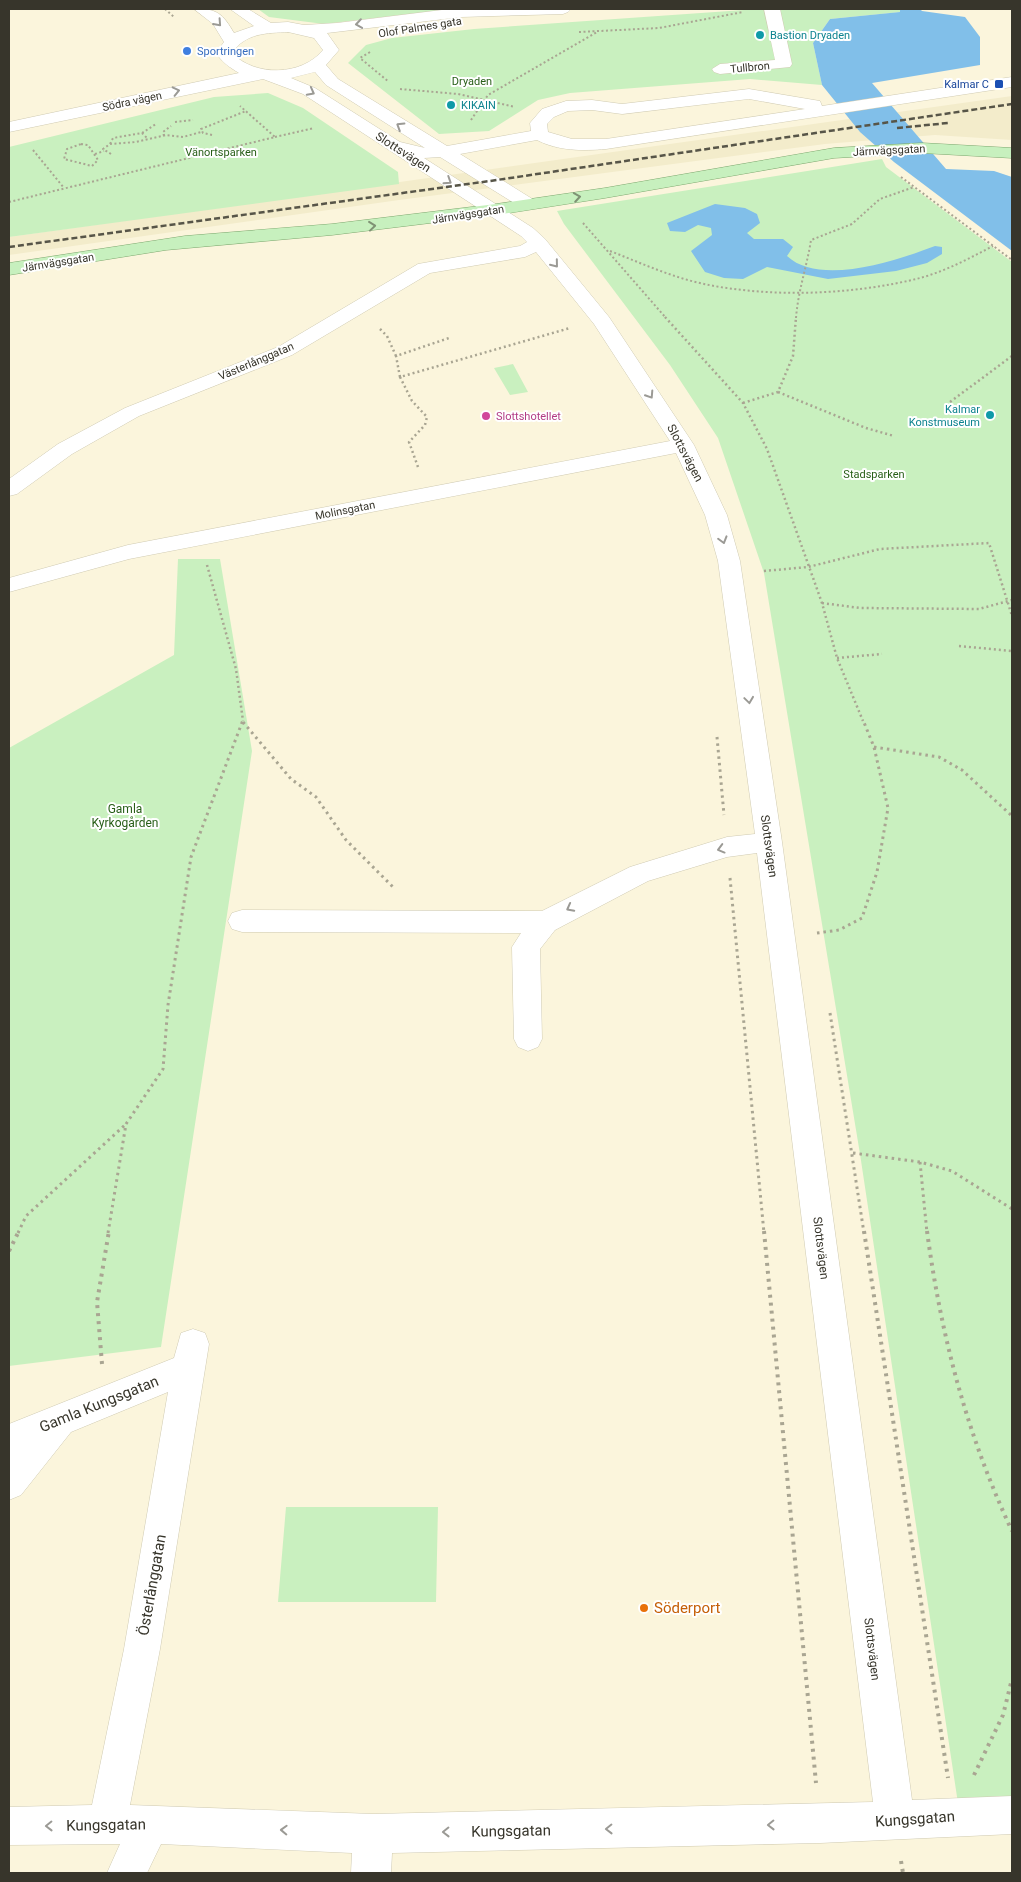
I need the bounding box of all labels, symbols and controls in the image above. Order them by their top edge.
street label: Olof Palmes gata [377,14,463,41]
one-way arrow [213,18,222,27]
one-way arrow [355,19,363,29]
marker: Bastion Dryaden [754,29,766,41]
place label: Bastion Dryaden [770,29,850,42]
marker: Sportringen [181,45,193,57]
place label: Sportringen [197,45,254,58]
street label: Tullbron [730,59,770,76]
park label: Dryaden [452,75,492,88]
place label: Kalmar C [944,78,989,91]
marker: Kalmar C [993,78,1005,90]
one-way arrow [172,86,181,97]
one-way arrow [306,86,315,96]
street label: Södra vägen [101,89,163,114]
marker: KIKAIN [445,99,457,111]
place label: KIKAIN [461,99,496,112]
one-way arrow [396,122,405,132]
street label: Slottsvägen [373,129,433,175]
street label: Järnvägsgatan [852,142,926,159]
park label: Vänortsparken [185,146,257,159]
one-way arrow [442,175,452,184]
one-way arrow [573,192,581,203]
street label: Järnvägsgatan [431,202,505,227]
one-way arrow [368,221,376,232]
street label: Järnvägsgatan [21,250,95,275]
one-way arrow [550,258,559,267]
street label: Västerlånggatan [217,340,296,383]
one-way arrow [644,390,654,399]
place label: Kalmar Konstmuseum [909,403,980,429]
marker: Kalmar Konstmuseum [984,409,996,421]
marker: Slottshotellet [480,410,492,422]
place label: Slottshotellet [496,410,561,423]
street label: Slottsvägen [664,422,706,484]
park label: Stadsparken [843,468,905,481]
street label: Molinsgatan [314,498,376,523]
one-way arrow [717,535,728,544]
one-way arrow [743,695,753,704]
park label: Gamla Kyrkogården [92,802,158,830]
street label: Slottsvägen [758,814,780,878]
one-way arrow [716,843,725,854]
one-way arrow [567,902,576,912]
street label: Slottsvägen [810,1216,832,1280]
street label: Gamla Kungsgatan [37,1372,161,1436]
street label: Österlånggatan [134,1533,170,1637]
place label: Söderport [654,1599,720,1617]
marker: Söderport [638,1602,650,1614]
street label: Slottsvägen [861,1617,883,1681]
street label: Kungsgatan [875,1807,955,1831]
street label: Kungsgatan [66,1815,146,1835]
one-way arrow [767,1820,774,1830]
one-way arrow [45,1821,52,1831]
street label: Kungsgatan [471,1821,551,1841]
one-way arrow [604,1823,612,1834]
one-way arrow [280,1825,288,1835]
one-way arrow [442,1827,450,1837]

